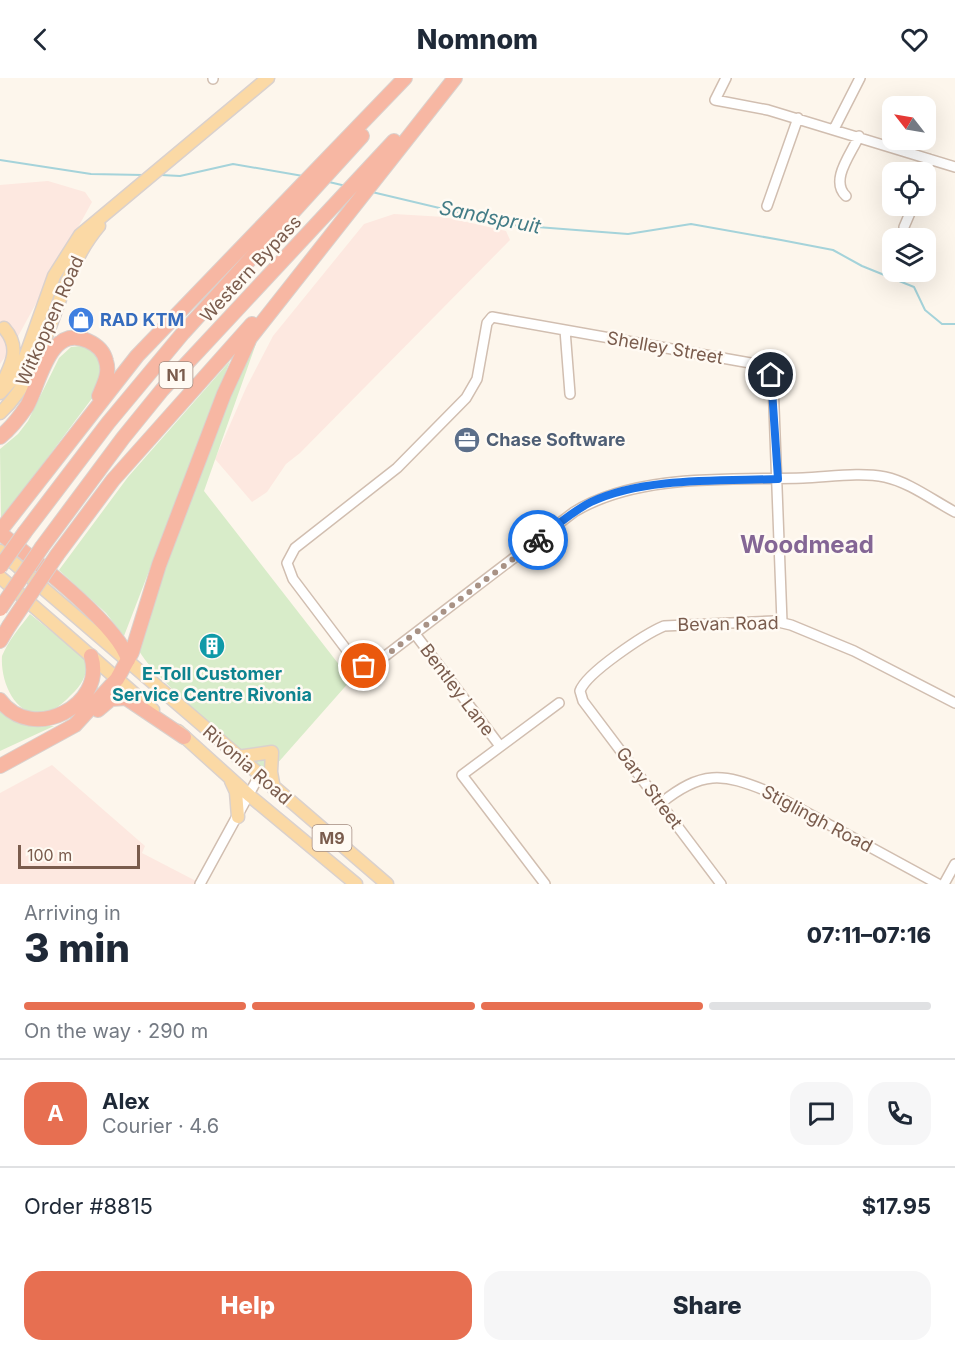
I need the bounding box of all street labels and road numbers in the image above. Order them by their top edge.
street label: Western Bypass [196,211,305,326]
street label: Witkoppen Road [11,253,88,389]
street label: Shelley Street [605,327,725,368]
road number: N1 [160,362,192,388]
street label: Bevan Road [677,612,779,635]
street label: Bentley Lane [416,639,499,740]
street label: Rivonia Road [199,721,296,809]
street label: Gary Street [612,743,687,833]
street label: Stiglingh Road [758,781,876,857]
road number: M9 [312,825,352,851]

